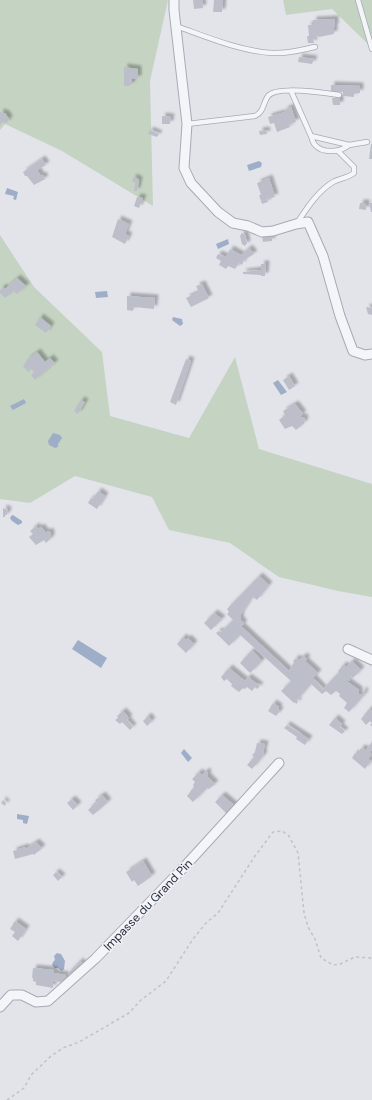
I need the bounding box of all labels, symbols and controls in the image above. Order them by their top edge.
street label: Impasse du Grand Pin [100,856,196,954]

